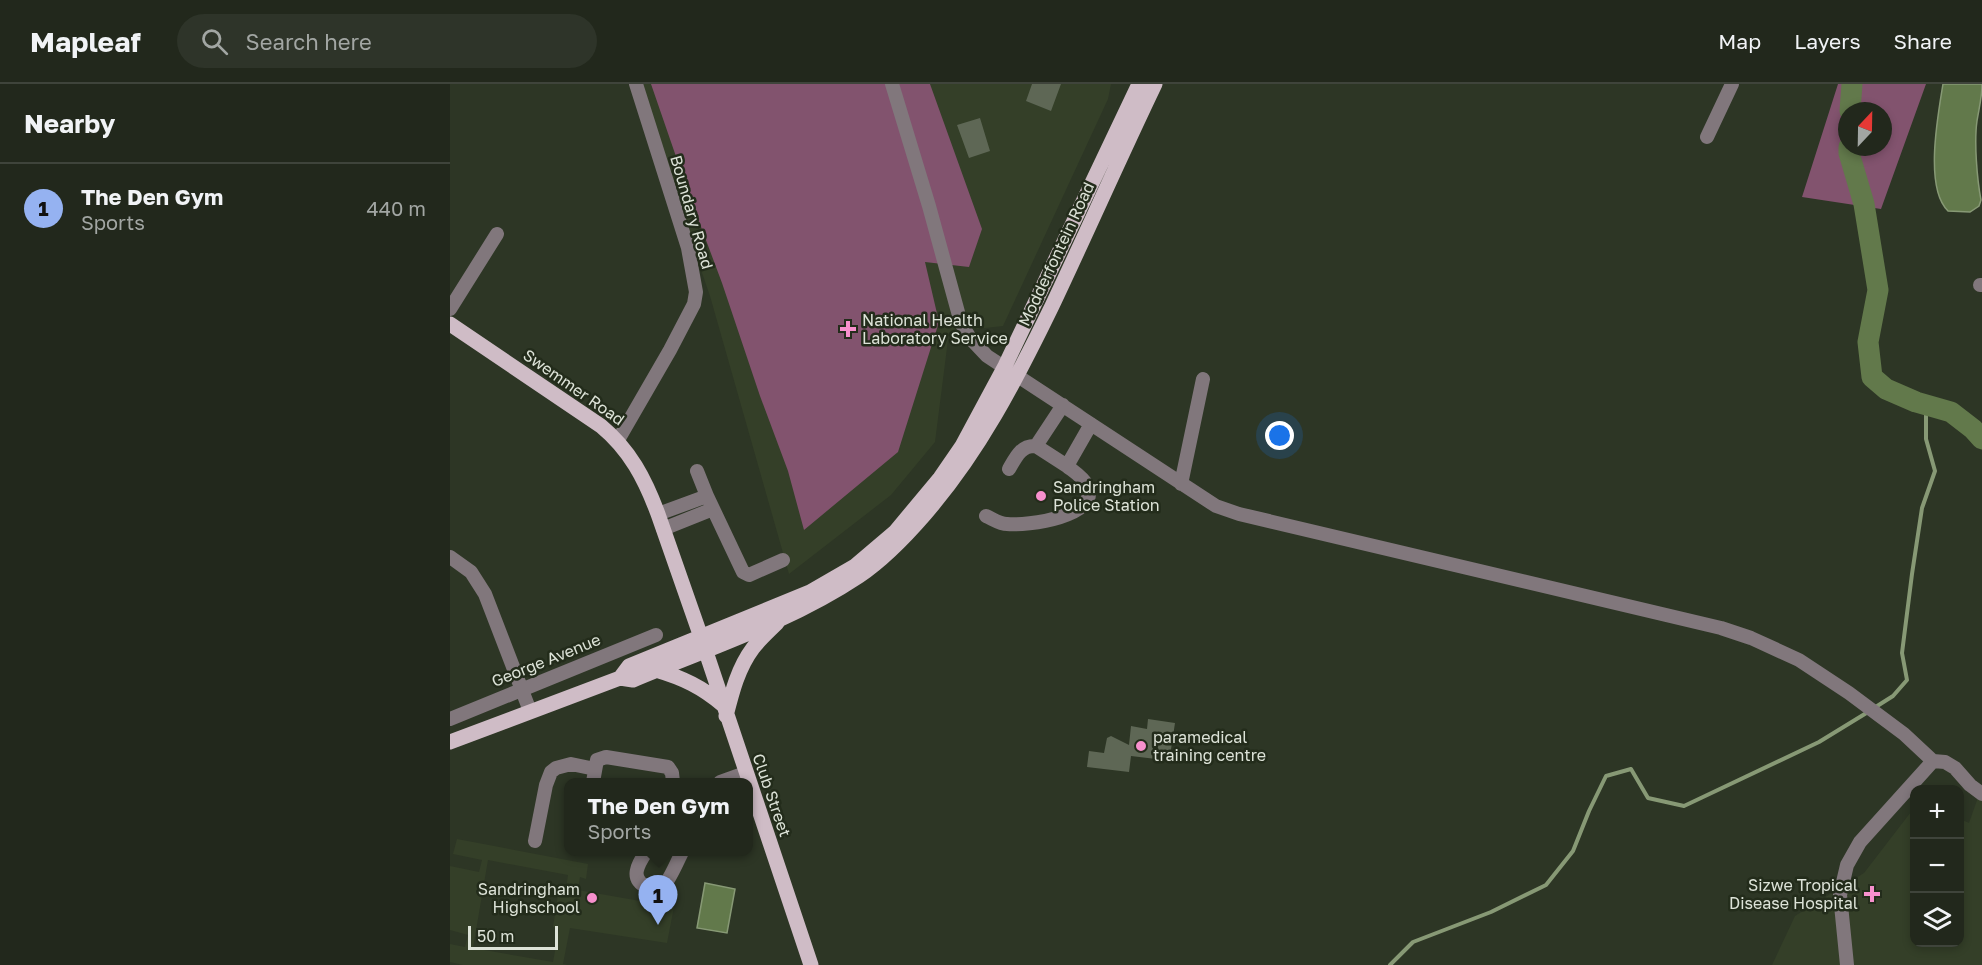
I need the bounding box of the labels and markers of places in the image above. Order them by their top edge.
place label: National Health Laboratory Service [862,310,1008,348]
marker: National Health Laboratory Service [839,320,857,338]
place label: Sandringham Police Station [1053,477,1160,515]
marker: Sandringham Police Station [1034,489,1048,503]
place label: paramedical training centre [1153,727,1266,765]
marker: paramedical training centre [1134,739,1148,753]
place label: Sizwe Tropical Disease Hospital [1729,875,1858,913]
pin: 1 [638,876,678,925]
place label: Sandringham Highschool [478,879,580,917]
marker: Sizwe Tropical Disease Hospital [1863,885,1881,903]
marker: Sandringham Highschool [585,891,599,905]

